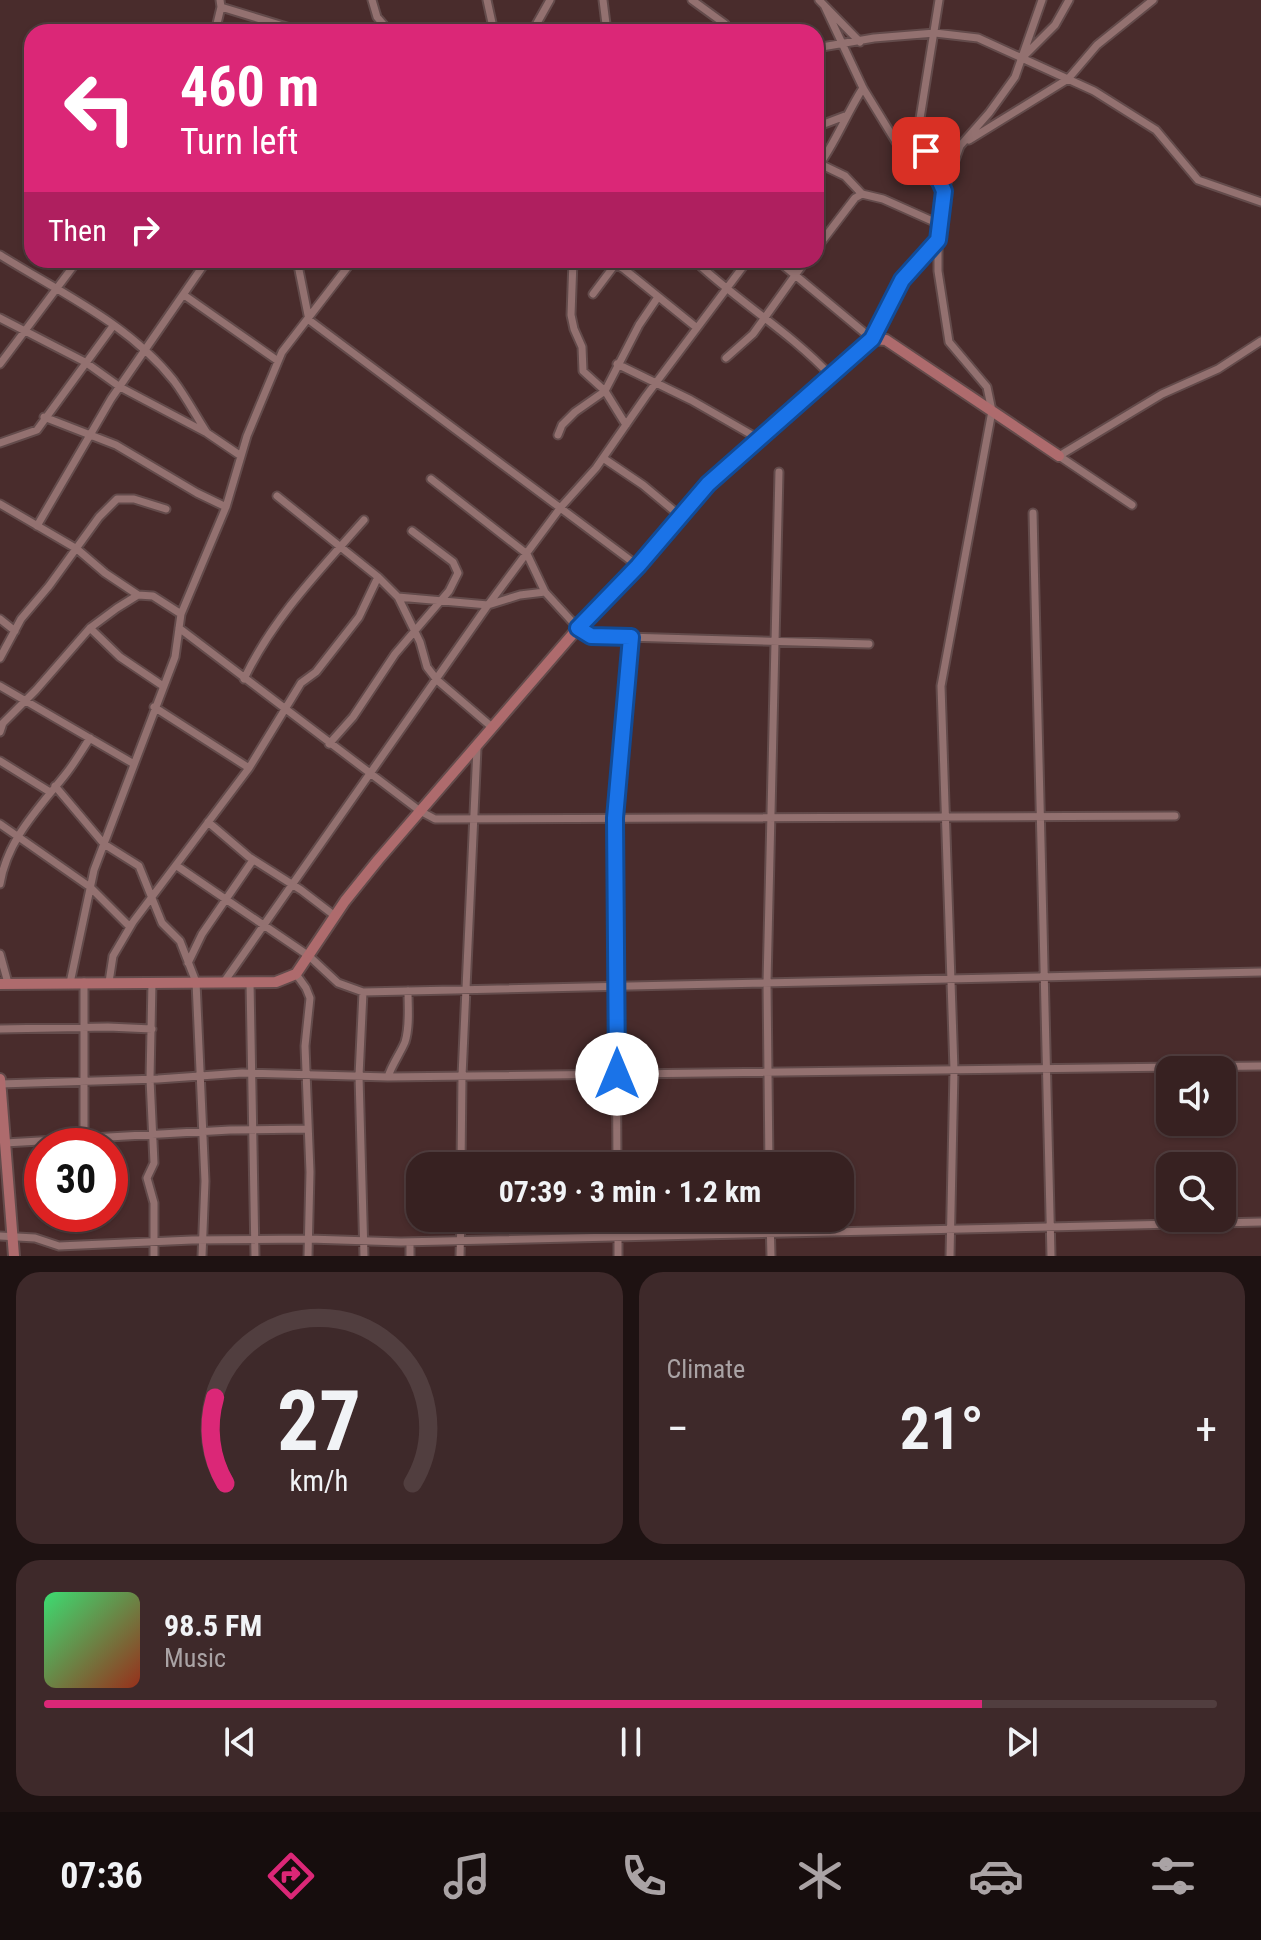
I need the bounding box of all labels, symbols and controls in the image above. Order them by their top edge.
text: 460 m [180,54,319,120]
icon: left [48,56,152,160]
pin [892,117,960,185]
text: Turn left [180,121,298,163]
icon: arrive [904,129,948,173]
icon: right [123,208,167,252]
text: Then [48,213,107,248]
position arrow [575,1032,659,1116]
map controls [1156,1056,1236,1232]
button: sound [1156,1056,1236,1136]
speed limit sign: 30 [24,1128,128,1232]
button: search [1156,1152,1236,1232]
text: 07:39 · 3 min · 1.2 km [499,1174,761,1209]
text: Climate [667,1354,745,1384]
text: 27 [277,1373,361,1470]
text: 21° [900,1393,984,1464]
text: − [667,1403,689,1455]
text: + [1195,1403,1217,1455]
text: km/h [290,1464,349,1498]
text: 98.5 FM [164,1608,262,1643]
text: Music [164,1643,226,1673]
icon: previous [218,1720,262,1764]
icon: pause [609,1720,653,1764]
icon: next [1000,1720,1044,1764]
icon: directions [263,1848,319,1904]
icon: music [439,1848,495,1904]
icon: phone [616,1848,672,1904]
icon: climate [792,1848,848,1904]
icon: car [968,1848,1024,1904]
icon: filters [1145,1848,1201,1904]
text: 07:36 [60,1855,143,1897]

